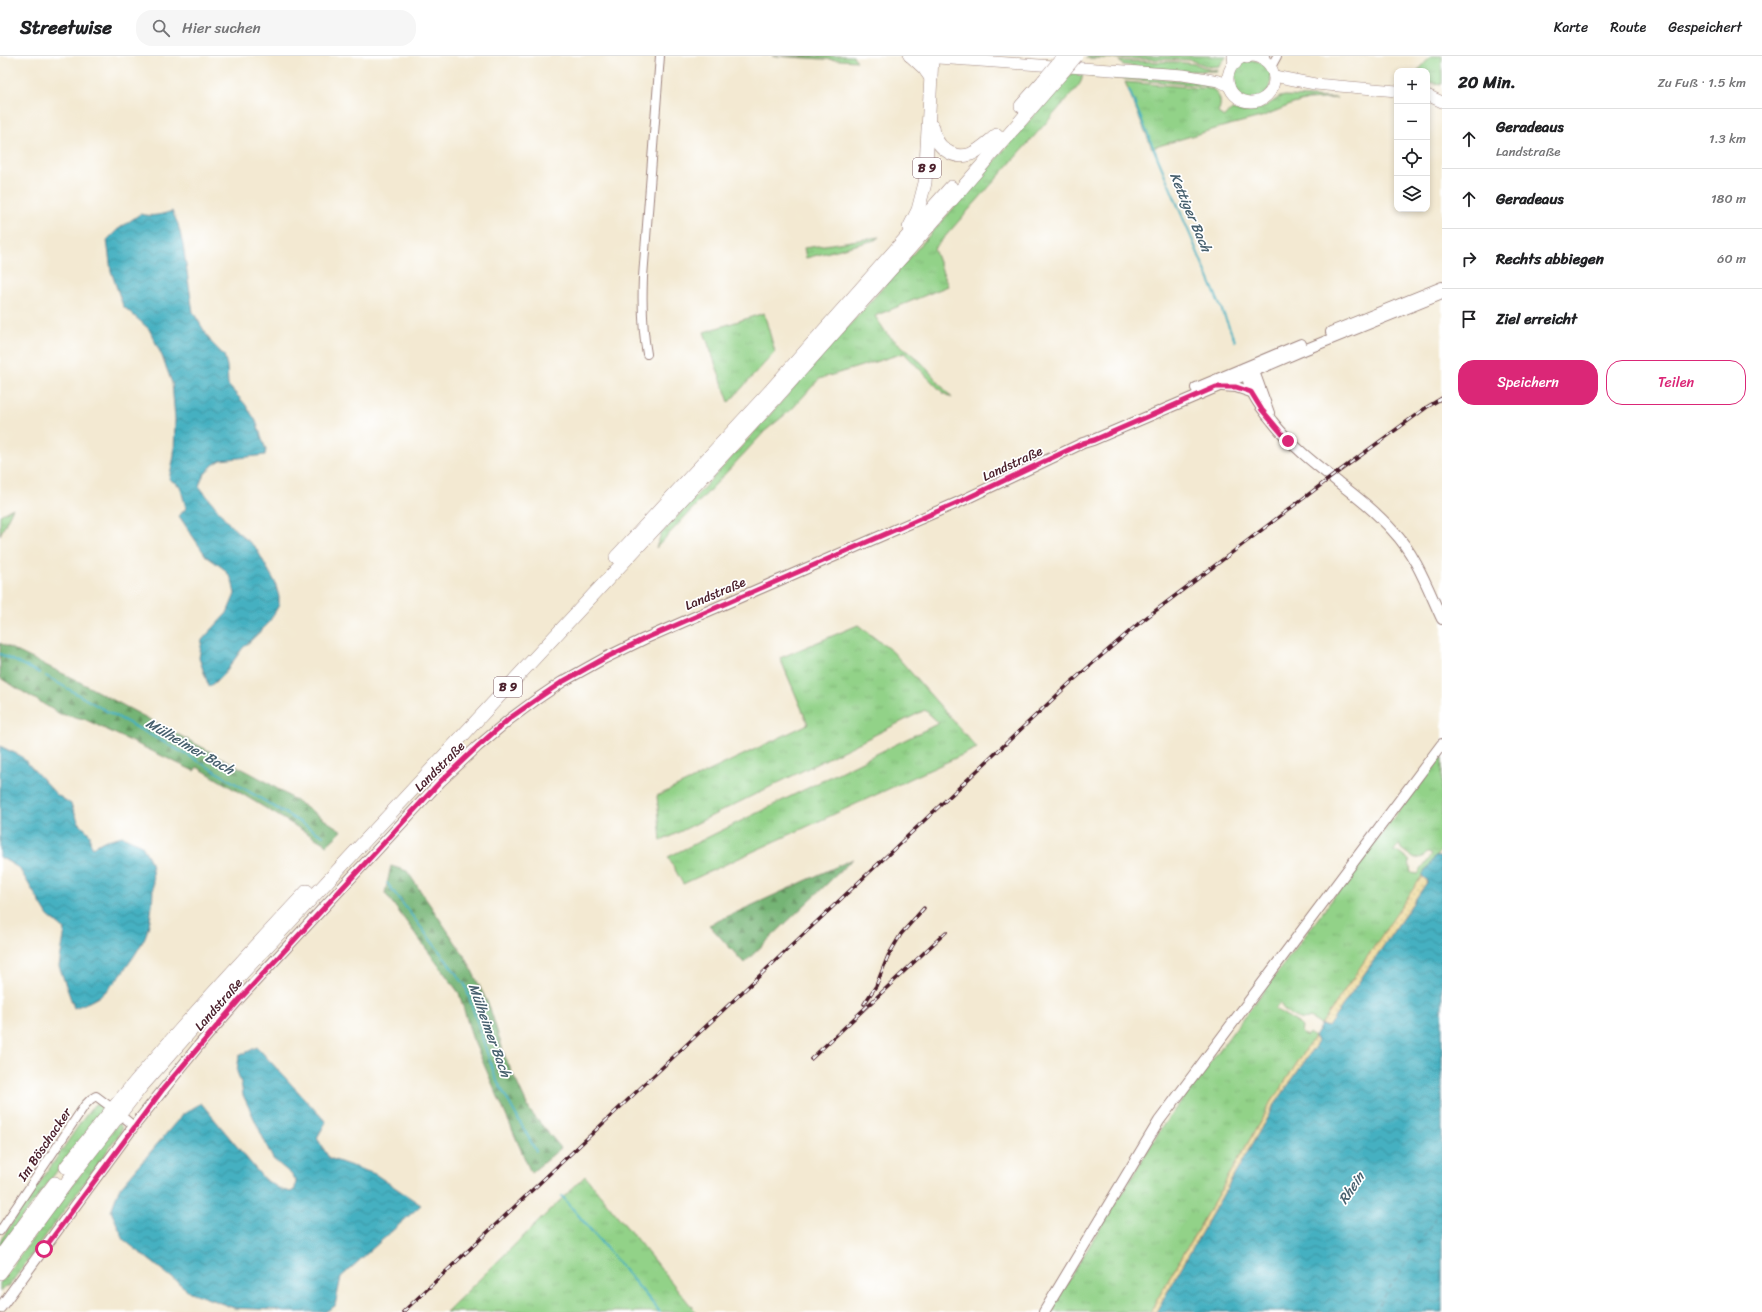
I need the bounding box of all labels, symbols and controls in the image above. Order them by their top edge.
search box [136,10,416,46]
text: Streetwise [20,11,112,44]
text: Hier suchen [182,15,261,41]
text: Karte [1554,15,1588,40]
text: Route [1610,15,1646,40]
text: Gespeichert [1668,15,1742,40]
icon: search [150,17,172,39]
text: 20 Min. [1458,67,1516,97]
map controls [1394,68,1430,212]
button: + [1394,68,1430,104]
text: Zu Fuß · 1.5 km [1658,71,1746,94]
button: − [1394,104,1430,140]
text: Geradeaus [1496,114,1564,140]
text: 1.3 km [1709,127,1746,150]
icon: ahead [1458,128,1480,150]
button: locate [1394,140,1430,176]
text: Landstraße [1496,140,1561,163]
road number: B 9 [913,158,941,178]
water label: Kettiger Bach [1163,168,1219,258]
button: layers [1394,176,1430,212]
text: Geradeaus [1496,186,1564,212]
text: 180 m [1711,187,1746,210]
icon: ahead [1458,188,1480,210]
text: Rechts abbiegen [1496,246,1604,272]
text: 60 m [1717,247,1746,270]
icon: right [1458,248,1480,270]
text: Ziel erreicht [1496,306,1577,332]
icon: arrive [1458,308,1480,330]
button: Speichern [1458,360,1598,405]
button: Teilen [1606,360,1746,405]
route end [1279,432,1297,450]
street label: Landstraße [978,439,1046,488]
street label: Landstraße [681,570,749,617]
road number: B 9 [494,677,522,697]
water label: Mülheimer Bach [141,711,240,783]
street label: Landstraße [408,735,470,797]
street label: Landstraße [189,972,248,1036]
water label: Mülheimer Bach [461,980,519,1082]
street label: Im Böschacker [11,1102,78,1187]
water label: Rhein [1331,1166,1372,1210]
route start [35,1240,53,1258]

